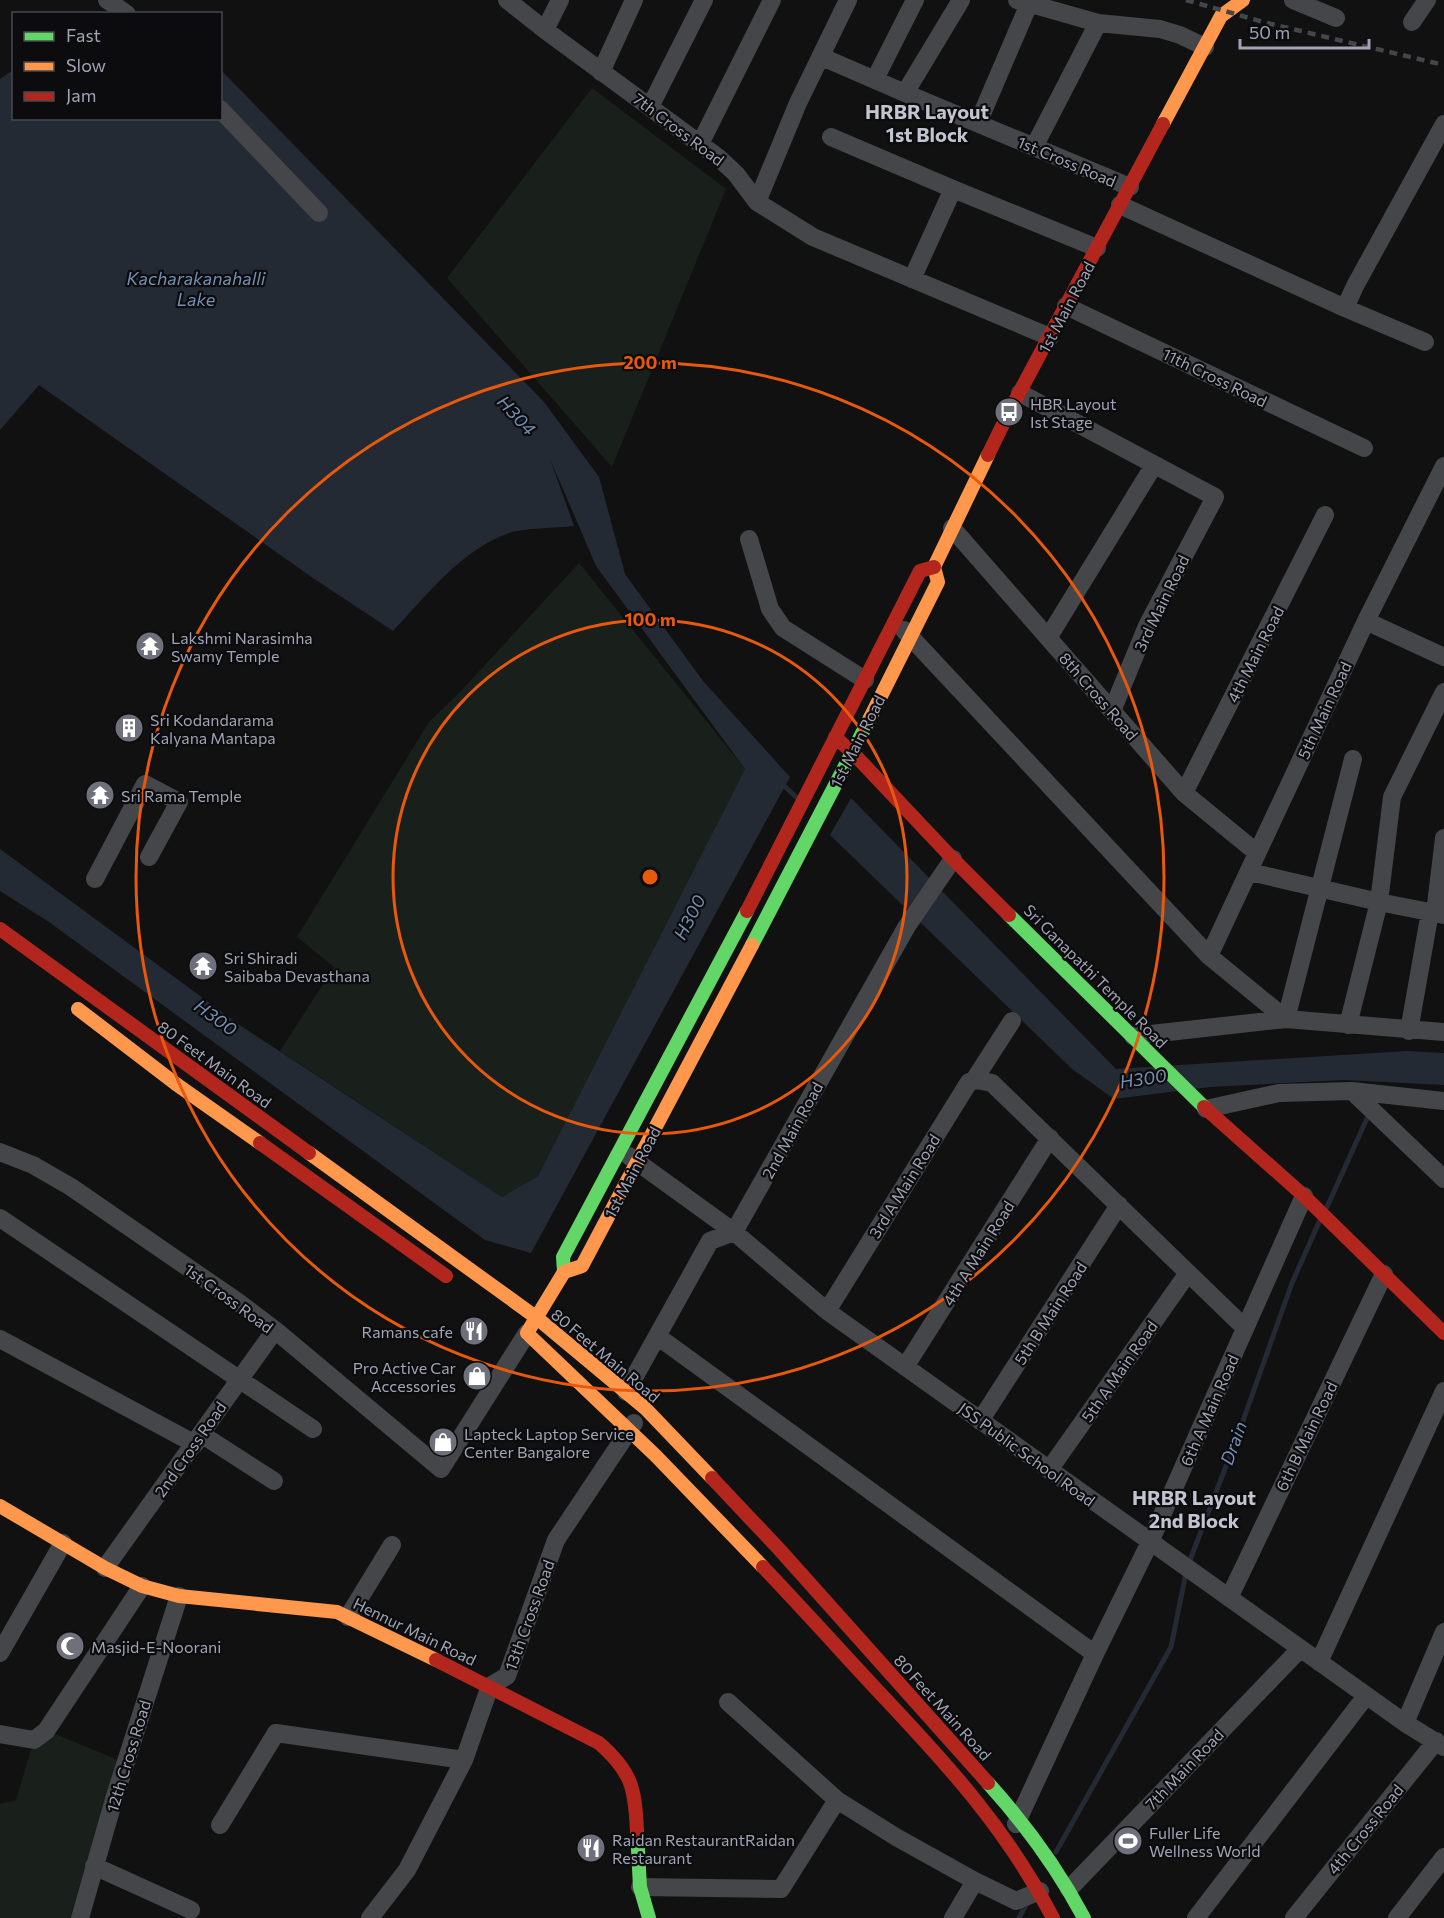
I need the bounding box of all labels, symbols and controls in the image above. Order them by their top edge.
legend [12,12,222,120]
scale bar [1240,12,1369,50]
text: 50 m [1249,21,1290,43]
text: Fast [66,24,101,46]
text: Slow [66,54,106,76]
text: Jam [66,84,96,106]
street label: 7th Cross Road [630,89,728,169]
district label: HRBR Layout 1st Block [865,99,989,146]
street label: 1st Cross Road [1015,132,1119,190]
street label: 1st Main Road [1034,258,1098,356]
water label: Kacharakanahalli Lake [127,267,267,310]
street label: 11th Cross Road [1160,343,1270,411]
text: 200 m [623,351,677,373]
water label: H304 [493,391,541,440]
place label: HBR Layout Ist Stage [1030,394,1117,431]
bus stop icon: HBR Layout Ist Stage [993,396,1025,428]
street label: 3rd Main Road [1129,552,1193,654]
street label: 4th Main Road [1223,603,1287,705]
text: 100 m [624,608,676,630]
place label: Lakshmi Narasimha Swamy Temple [171,628,313,665]
temple icon: Lakshmi Narasimha Swamy Temple [134,630,166,662]
street label: 8th Cross Road [1056,648,1142,744]
street label: 5th Main Road [1293,658,1355,762]
street label: 1st Main Road [826,692,888,790]
place label: Sri Kodandarama Kalyana Mantapa [150,710,276,747]
building icon: Sri Kodandarama Kalyana Mantapa [113,712,145,744]
temple icon: Sri Rama Temple [84,779,116,811]
place label: Sri Rama Temple [121,786,242,805]
centre of rings [640,867,660,887]
water label: H300 [668,891,710,943]
street label: Sri Ganapathi Temple Road [1020,900,1172,1052]
place label: Sri Shiradi Saibaba Devasthana [224,948,370,985]
temple icon: Sri Shiradi Saibaba Devasthana [187,950,219,982]
water label: H300 [190,994,242,1040]
street label: 80 Feet Main Road [155,1016,275,1112]
water label: H300 [1118,1063,1168,1093]
street label: 2nd Main Road [758,1078,826,1182]
street label: 1st Main Road [600,1123,664,1221]
street label: 3rd A Main Road [864,1131,944,1241]
street label: 4th A Main Road [938,1197,1018,1309]
street label: 5th B Main Road [1010,1258,1090,1368]
street label: 1st Cross Road [181,1259,277,1337]
street label: 80 Feet Main Road [548,1304,664,1406]
restaurant icon: Ramans cafe [458,1315,490,1347]
street label: 5th A Main Road [1077,1317,1161,1425]
place label: Ramans cafe [361,1322,453,1341]
street label: 6th A Main Road [1176,1351,1242,1469]
place label: Pro Active Car Accessories [353,1358,457,1395]
shop icon: Pro Active Car Accessories [461,1360,493,1392]
street label: 6th B Main Road [1271,1378,1341,1494]
street label: 2nd Cross Road [150,1398,230,1500]
street label: JSS Public School Road [955,1398,1099,1510]
water label: Drain [1215,1418,1251,1468]
place label: Lapteck Laptop Service Center Bangalore [464,1424,634,1461]
shop icon: Lapteck Laptop Service Center Bangalore [427,1426,459,1458]
district label: HRBR Layout 2nd Block [1132,1485,1256,1532]
street label: 13th Cross Road [500,1557,558,1673]
street label: Hennur Main Road [350,1593,480,1669]
mosque icon: Masjid-E-Noorani [54,1630,86,1662]
place label: Masjid-E-Noorani [91,1637,221,1656]
street label: 80 Feet Main Road [891,1650,995,1764]
street label: 12th Cross Road [102,1698,154,1814]
street label: 7th Main Road [1141,1725,1227,1813]
street label: 4th Cross Road [1323,1780,1407,1878]
place label: Fuller Life Wellness World [1149,1823,1260,1860]
sports icon: Fuller Life Wellness World [1112,1825,1144,1857]
place label: Raidan RestaurantRaidan Restaurant [612,1830,795,1867]
restaurant icon: Raidan RestaurantRaidan Restaurant [575,1832,607,1864]

